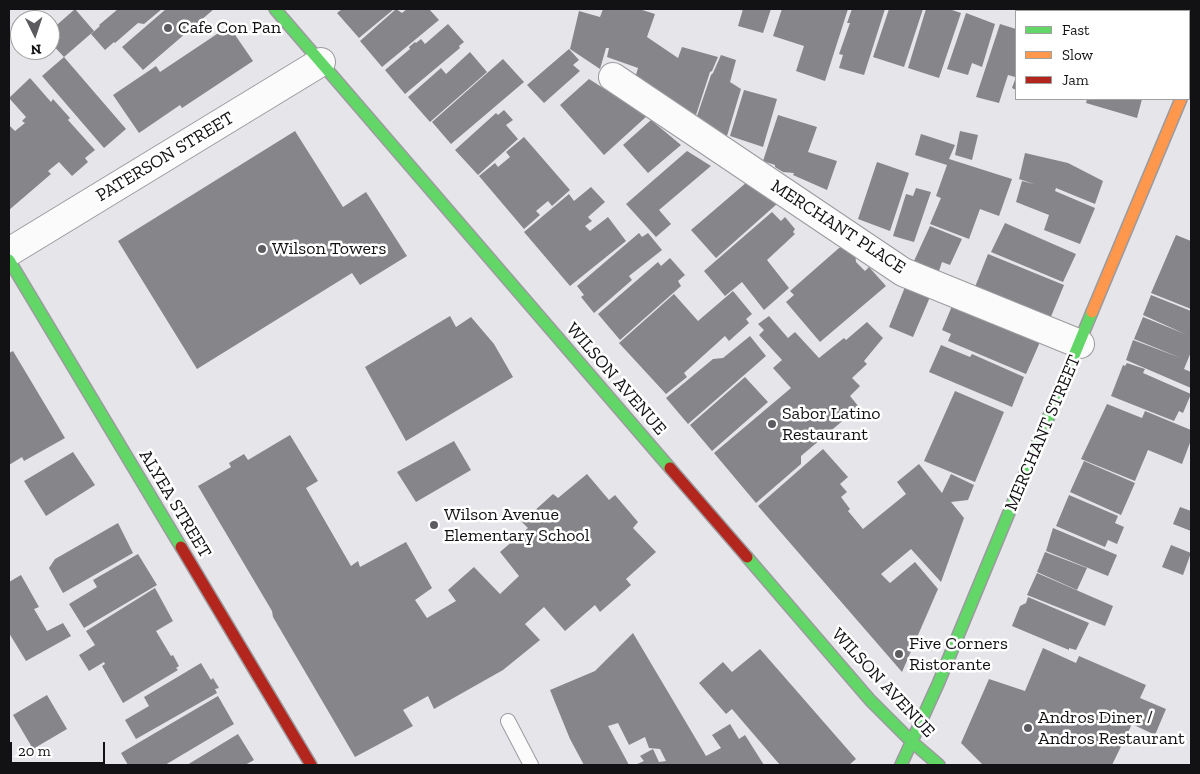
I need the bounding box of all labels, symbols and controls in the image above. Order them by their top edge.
north arrow [10,10,60,60]
legend [1015,10,1190,100]
place label: Cafe Con Pan [178,17,281,39]
text: Fast [1062,21,1090,39]
marker: Cafe Con Pan [162,22,174,34]
text: N [30,41,42,58]
text: Slow [1062,46,1093,64]
text: Jam [1062,71,1089,89]
street label: PATERSON STREET [92,107,238,207]
street label: MERCHANT PLACE [767,175,909,279]
place label: Wilson Towers [272,238,386,260]
marker: Wilson Towers [256,243,268,255]
street label: WILSON AVENUE [561,318,671,440]
street label: MERCHANT STREET [1000,352,1086,514]
place label: Sabor Latino Restaurant [782,403,881,446]
marker: Sabor Latino Restaurant [766,418,778,430]
street label: ALYEA STREET [134,446,216,562]
place label: Wilson Avenue Elementary School [444,504,590,546]
marker: Wilson Avenue Elementary School [428,519,440,531]
street label: WILSON AVENUE [827,624,939,742]
place label: Five Corners Ristorante [909,633,1008,676]
marker: Five Corners Ristorante [893,648,905,660]
place label: Andros Diner / Andros Restaurant [1038,707,1185,750]
marker: Andros Diner / Andros Restaurant [1022,722,1034,734]
scale bar [12,732,108,764]
text: 20 m [18,742,51,760]

